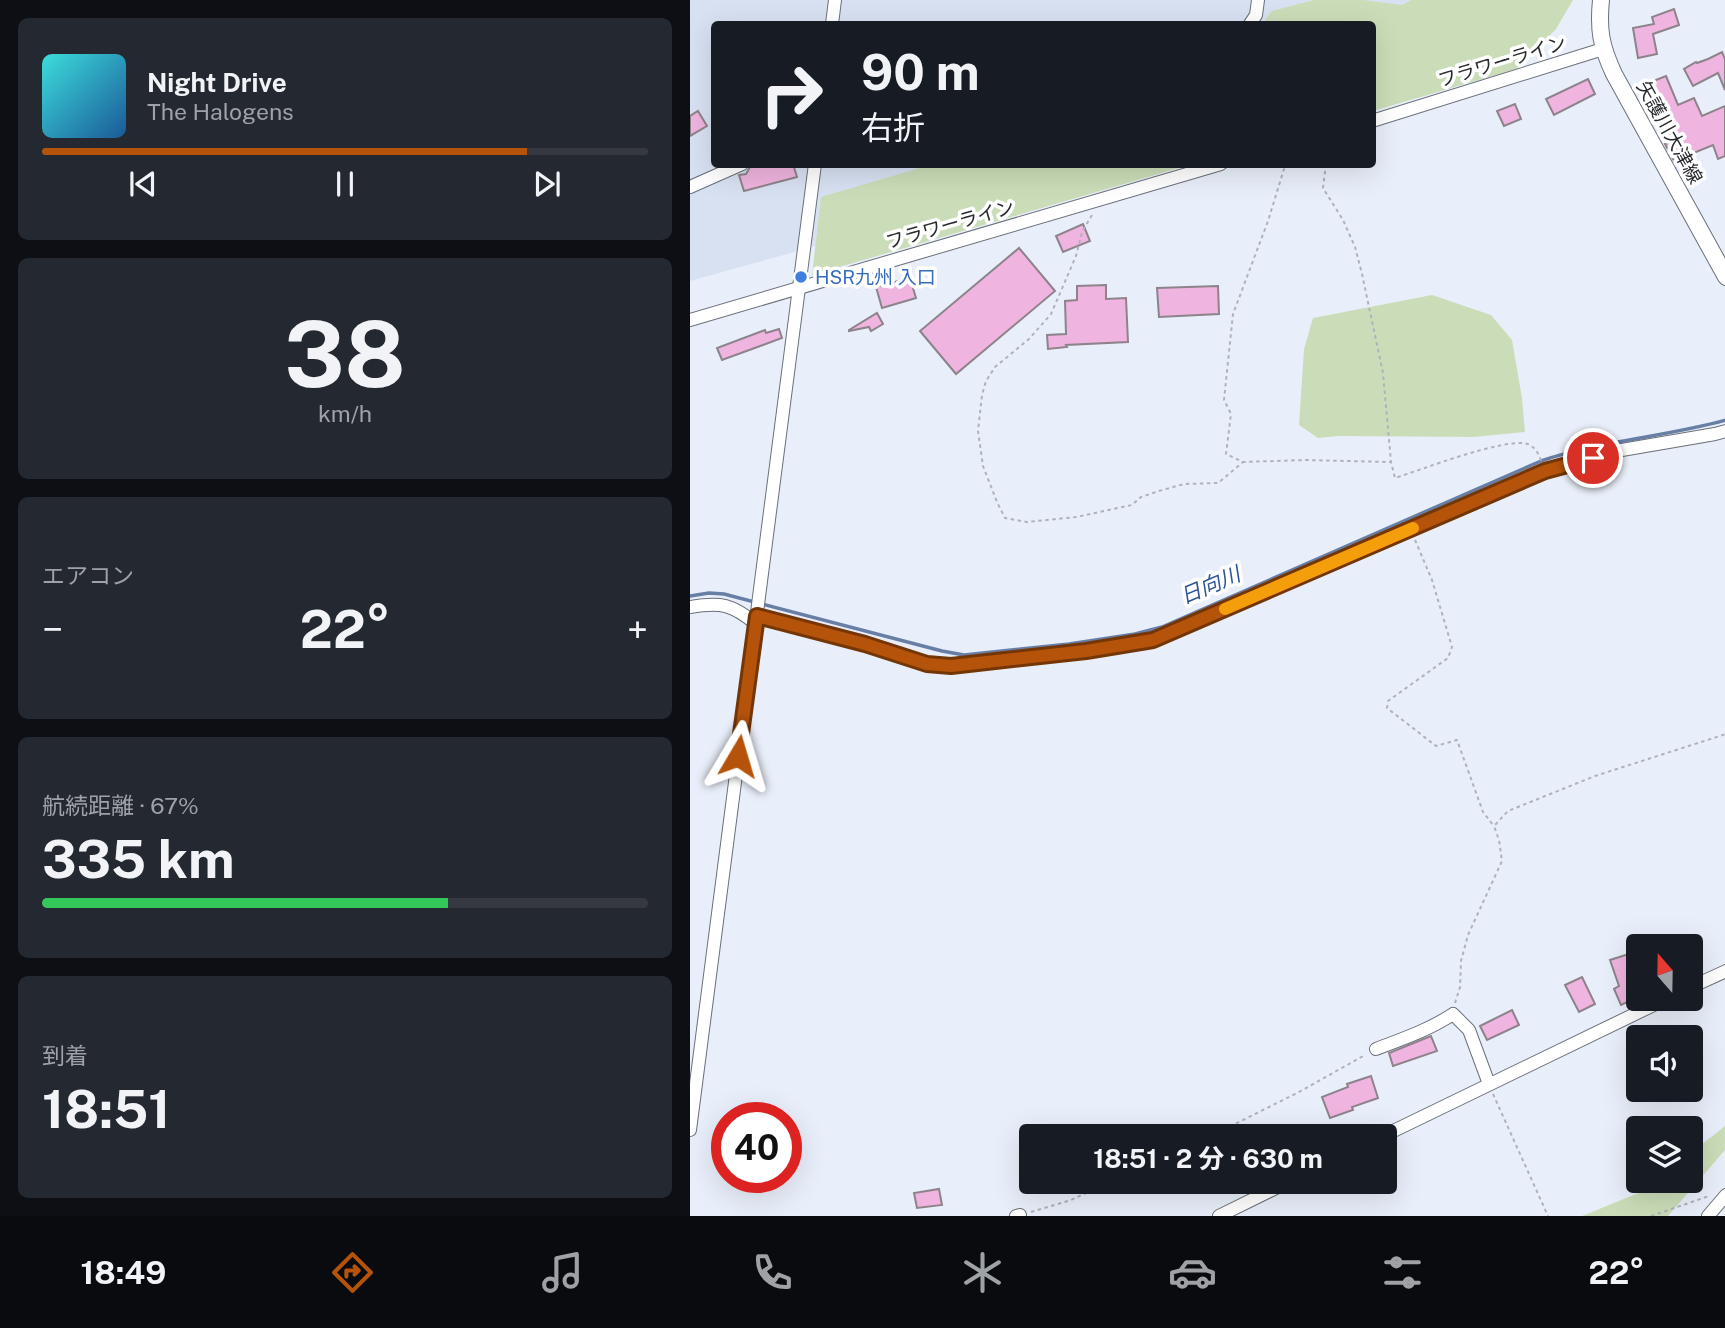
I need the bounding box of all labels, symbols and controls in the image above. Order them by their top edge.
street label: フラワーライン [1435,31,1569,91]
text: 90 m [861,43,980,101]
icon: right [746,49,837,140]
text: Night Drive [147,67,287,98]
street label: 矢護川大津線 [1633,77,1707,187]
text: The Halogens [147,98,294,125]
text: 右折 [861,109,925,146]
icon: previous [124,165,162,203]
icon: pause [326,165,364,203]
icon: next [528,165,566,203]
street label: フラワーライン [883,195,1017,253]
place label: HSR九州 入口 [815,266,936,288]
marker: HSR九州 入口 [793,269,809,285]
text: 38 [284,301,406,407]
text: km/h [318,400,372,427]
pin [1563,428,1623,488]
icon: arrive [1574,439,1612,477]
water label: 日向川 [1176,560,1246,609]
text: エアコン [42,562,134,589]
text: 22° [300,599,390,660]
text: − [42,607,63,652]
text: + [627,607,648,652]
position arrow [701,719,775,793]
text: 航続距離 · 67% [42,792,199,819]
text: 335 km [42,829,235,890]
north arrow [1626,934,1703,1012]
map controls [1626,934,1703,1193]
button: sound [1626,1025,1703,1102]
text: 到着 [42,1042,88,1069]
text: 18:51 [42,1079,171,1140]
speed limit sign: 40 [711,1102,802,1193]
button: layers [1626,1116,1703,1193]
text: 18:51 · 2 分 · 630 m [1093,1143,1323,1174]
icon: directions [328,1248,377,1297]
icon: music [538,1248,587,1297]
icon: phone [748,1248,797,1297]
icon: climate [958,1248,1007,1297]
icon: car [1168,1248,1217,1297]
icon: filters [1378,1248,1427,1297]
text: 18:49 [81,1254,166,1291]
text: 22° [1589,1254,1644,1291]

